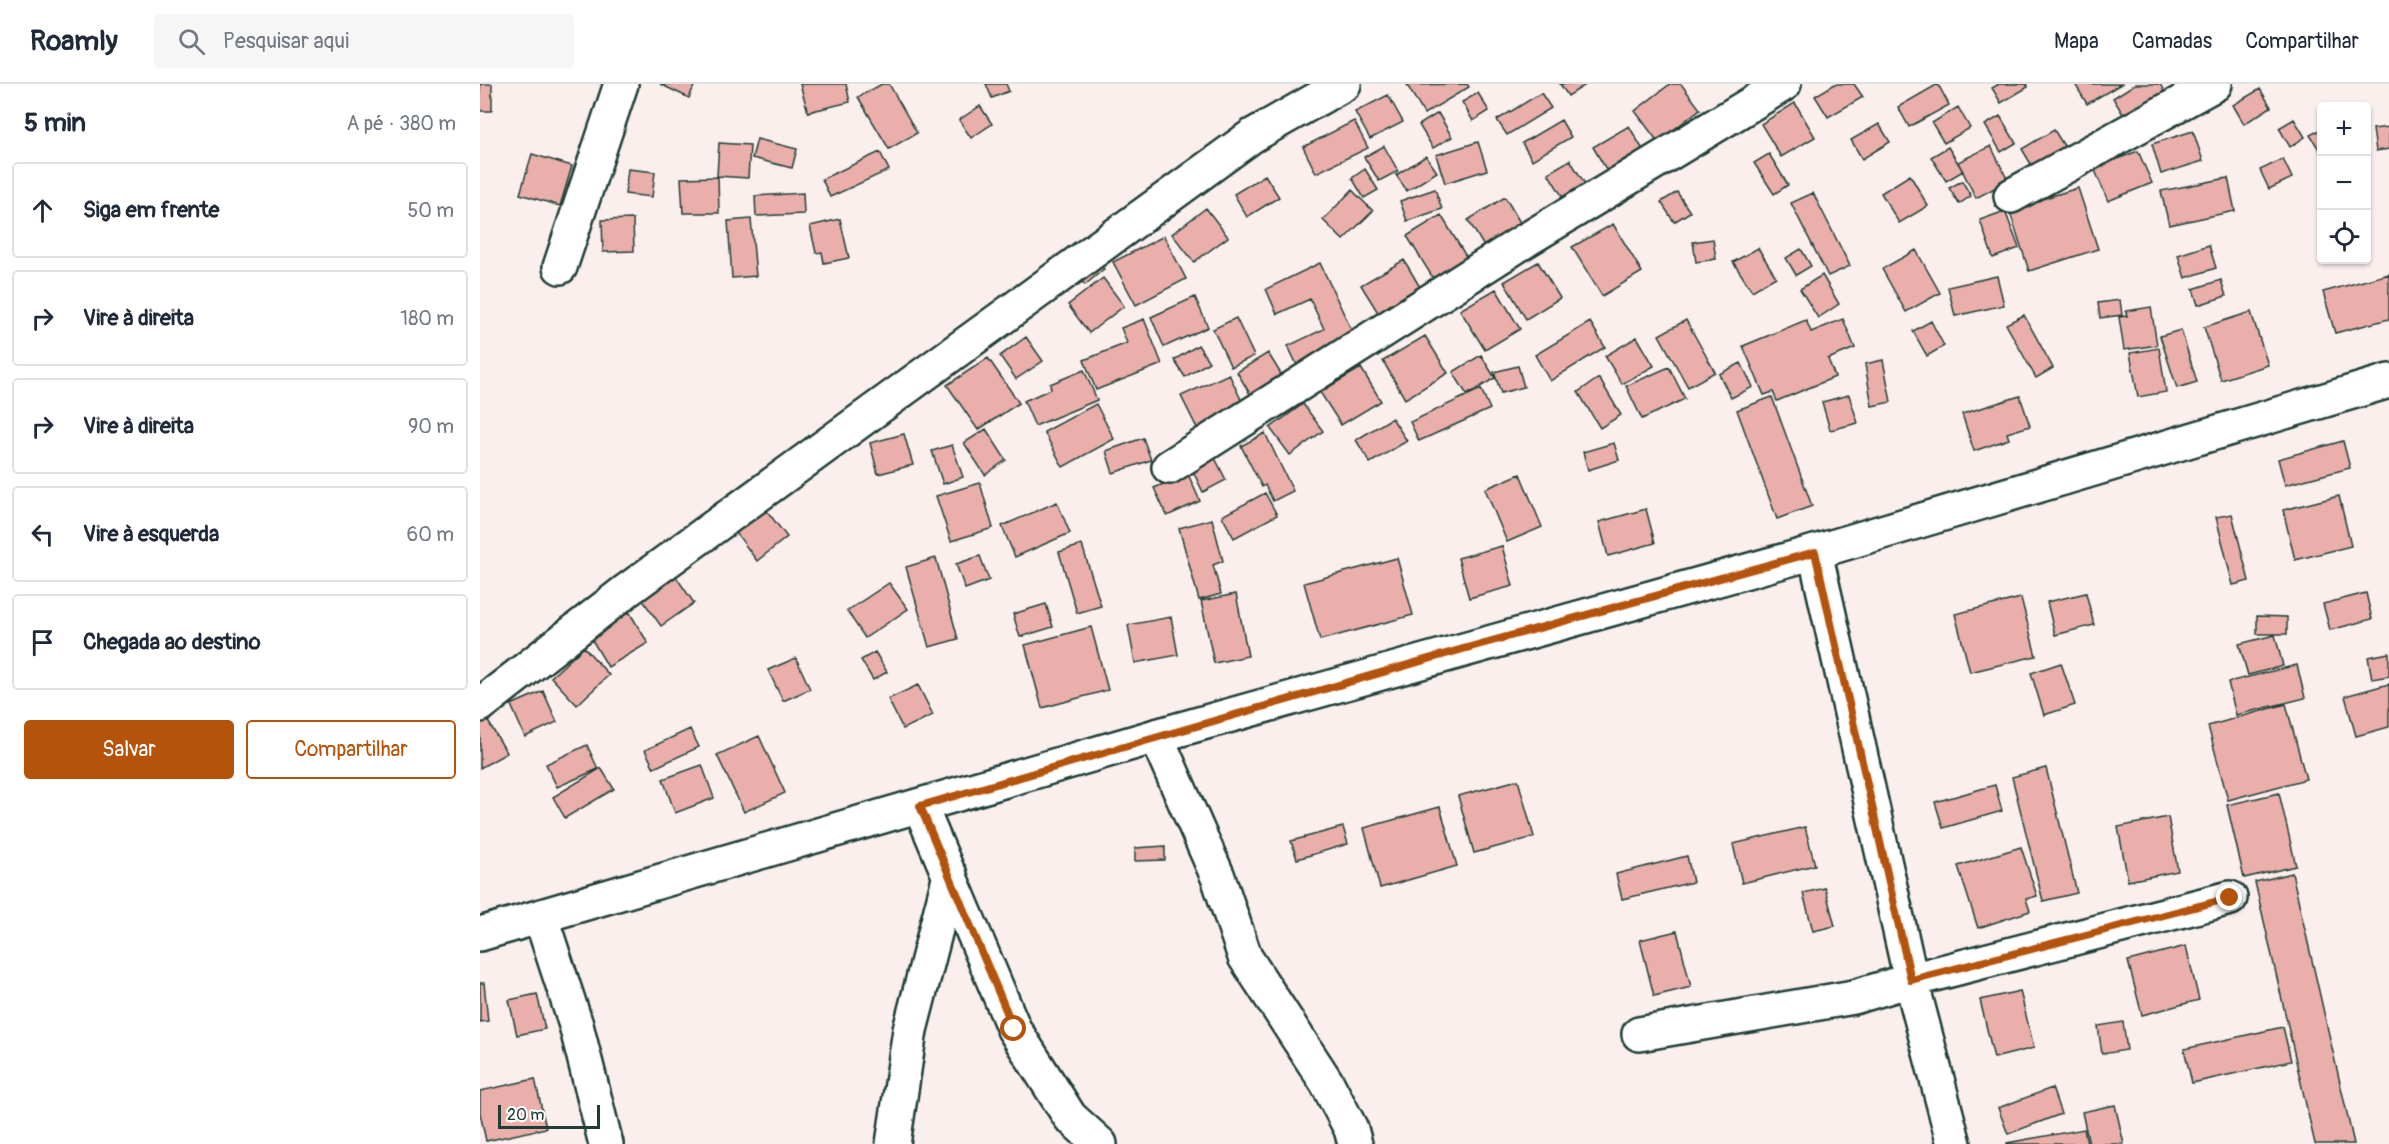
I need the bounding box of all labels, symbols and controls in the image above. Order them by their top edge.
search box [154,14,574,68]
text: Roamly [30,24,118,59]
icon: search [175,25,208,58]
text: Pesquisar aqui [223,27,349,55]
text: Mapa [2054,28,2099,55]
text: Camadas [2132,28,2212,55]
text: Compartilhar [2245,28,2359,55]
map controls [2317,102,2371,264]
button: + [2317,102,2371,156]
text: 5 min [24,107,86,139]
text: A pé · 380 m [346,111,456,136]
button: − [2317,156,2371,210]
icon: ahead [26,194,59,227]
text: Siga em frente [83,196,219,224]
text: 50 m [407,198,454,223]
button: locate [2317,210,2371,264]
icon: right [26,302,59,335]
text: Vire à direita [83,304,194,332]
text: 180 m [400,306,454,331]
icon: right [26,410,59,443]
text: Vire à direita [83,412,194,440]
text: 90 m [408,414,454,439]
icon: left [26,518,59,551]
text: Vire à esquerda [83,520,219,548]
text: 60 m [407,522,454,547]
icon: arrive [26,626,59,659]
text: Chegada ao destino [83,628,261,656]
button: Salvar [24,720,234,779]
button: Compartilhar [246,720,456,779]
route end [2216,884,2242,910]
route start [1000,1015,1026,1041]
scale bar [498,1102,600,1130]
text: 20 m [507,1105,545,1125]

